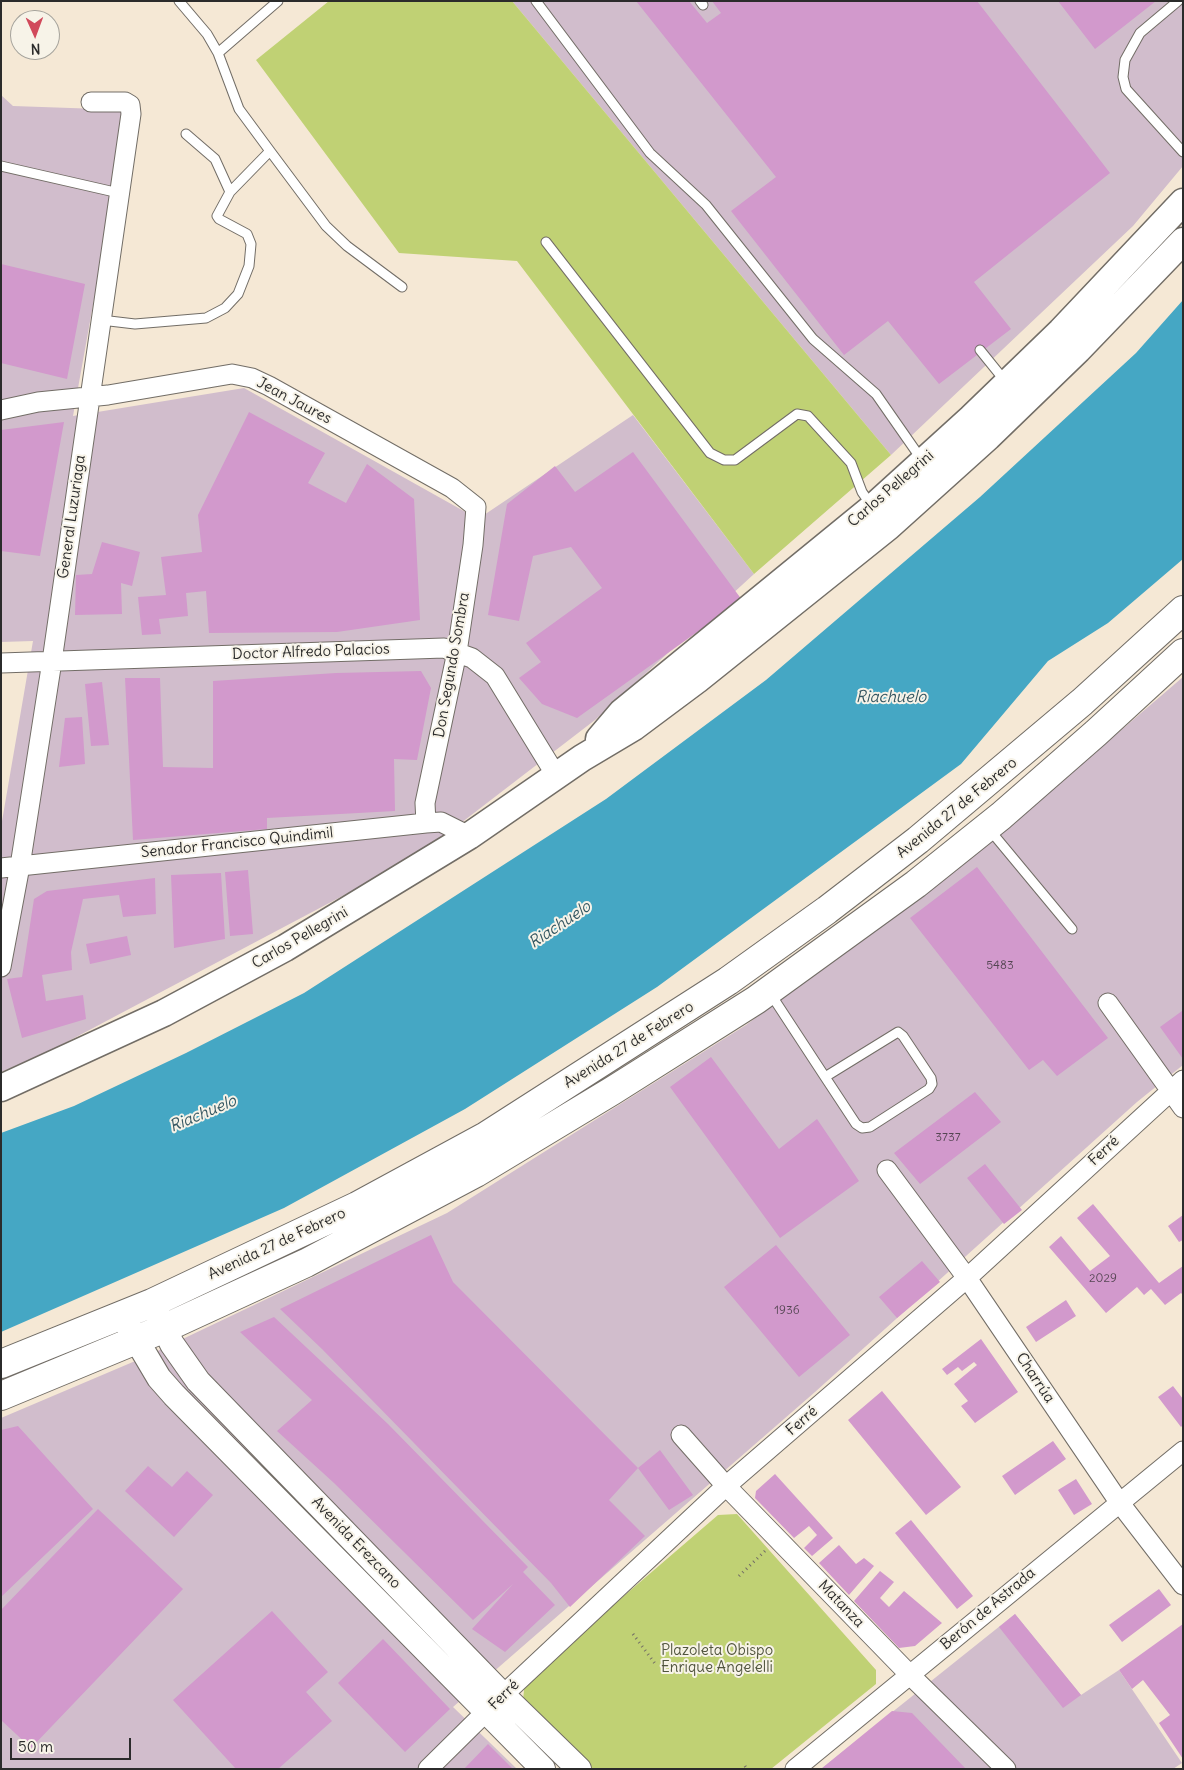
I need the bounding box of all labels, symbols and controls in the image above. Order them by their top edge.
north arrow [10,10,60,60]
text: N [30,40,41,58]
street label: Jean Jaures [254,374,334,428]
street label: Carlos Pellegrini [844,447,938,531]
street label: General Luzuriaga [54,454,90,580]
street label: Don Segundo Sombra [430,591,474,739]
street label: Doctor Alfredo Palacios [232,640,390,664]
water label: Riachuelo [856,687,926,707]
street label: Avenida 27 de Febrero [893,754,1021,862]
street label: Senador Francisco Quindimil [140,824,334,862]
water label: Riachuelo [525,897,595,953]
street label: Carlos Pellegrini [249,903,351,973]
house number: 5483 [986,959,1014,973]
street label: Avenida 27 de Febrero [561,998,697,1092]
water label: Riachuelo [167,1091,239,1137]
house number: 3737 [935,1131,961,1145]
street label: Ferré [1085,1132,1123,1170]
street label: Avenida 27 de Febrero [205,1204,349,1284]
house number: 2029 [1089,1272,1117,1286]
house number: 1936 [774,1304,800,1318]
street label: Charrúa [1012,1350,1058,1406]
street label: Ferré [783,1403,821,1439]
street label: Avenida Erezcano [308,1493,404,1593]
street label: Berón de Astrada [937,1564,1039,1654]
street label: Matanza [814,1577,868,1631]
park label: Plazoleta Obispo Enrique Angelelli [661,1642,773,1677]
street label: Ferré [485,1676,523,1714]
scale bar [12,1728,134,1760]
text: 50 m [18,1737,53,1756]

